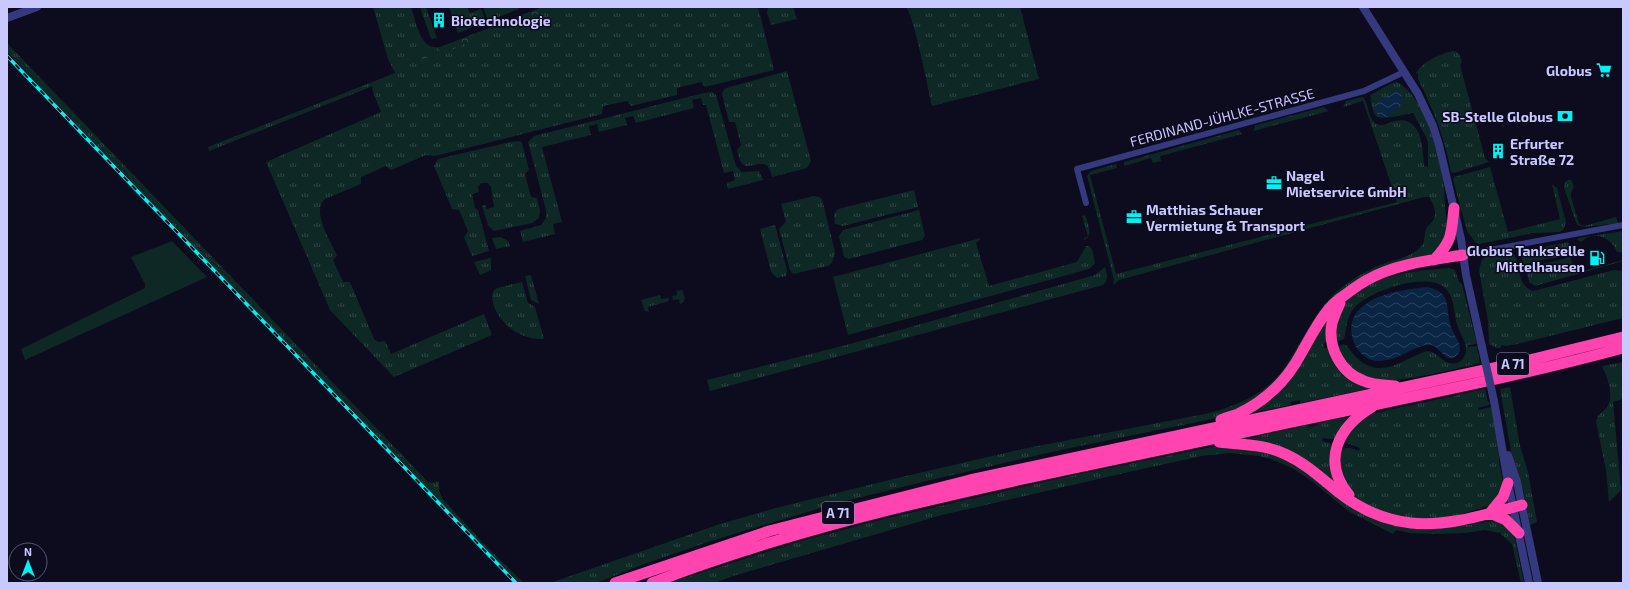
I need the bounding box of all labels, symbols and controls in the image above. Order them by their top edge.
building icon: Biotechnologie [430,11,448,29]
place label: Biotechnologie [451,12,551,29]
supermarket icon: Globus [1595,61,1613,79]
place label: Globus [1546,62,1592,79]
street label: FERDINAND-JÜHLKE-STRASSE [1128,84,1316,150]
bank icon: SB-Stelle Globus [1556,107,1574,125]
place label: SB-Stelle Globus [1442,108,1553,125]
place label: Erfurter Straße 72 [1510,135,1574,168]
building icon: Erfurter Straße 72 [1489,142,1507,160]
place label: Nagel Mietservice GmbH [1286,167,1407,200]
office icon: Nagel Mietservice GmbH [1265,174,1283,192]
place label: Matthias Schauer Vermietung & Transport [1146,201,1305,234]
office icon: Matthias Schauer Vermietung & Transport [1125,208,1143,226]
place label: Globus Tankstelle Mittelhausen [1467,242,1585,275]
fuel station icon: Globus Tankstelle Mittelhausen [1588,249,1606,267]
road number: A 71 [1497,353,1529,375]
road number: A 71 [822,502,854,524]
north arrow [8,542,48,582]
text: N [24,545,32,558]

